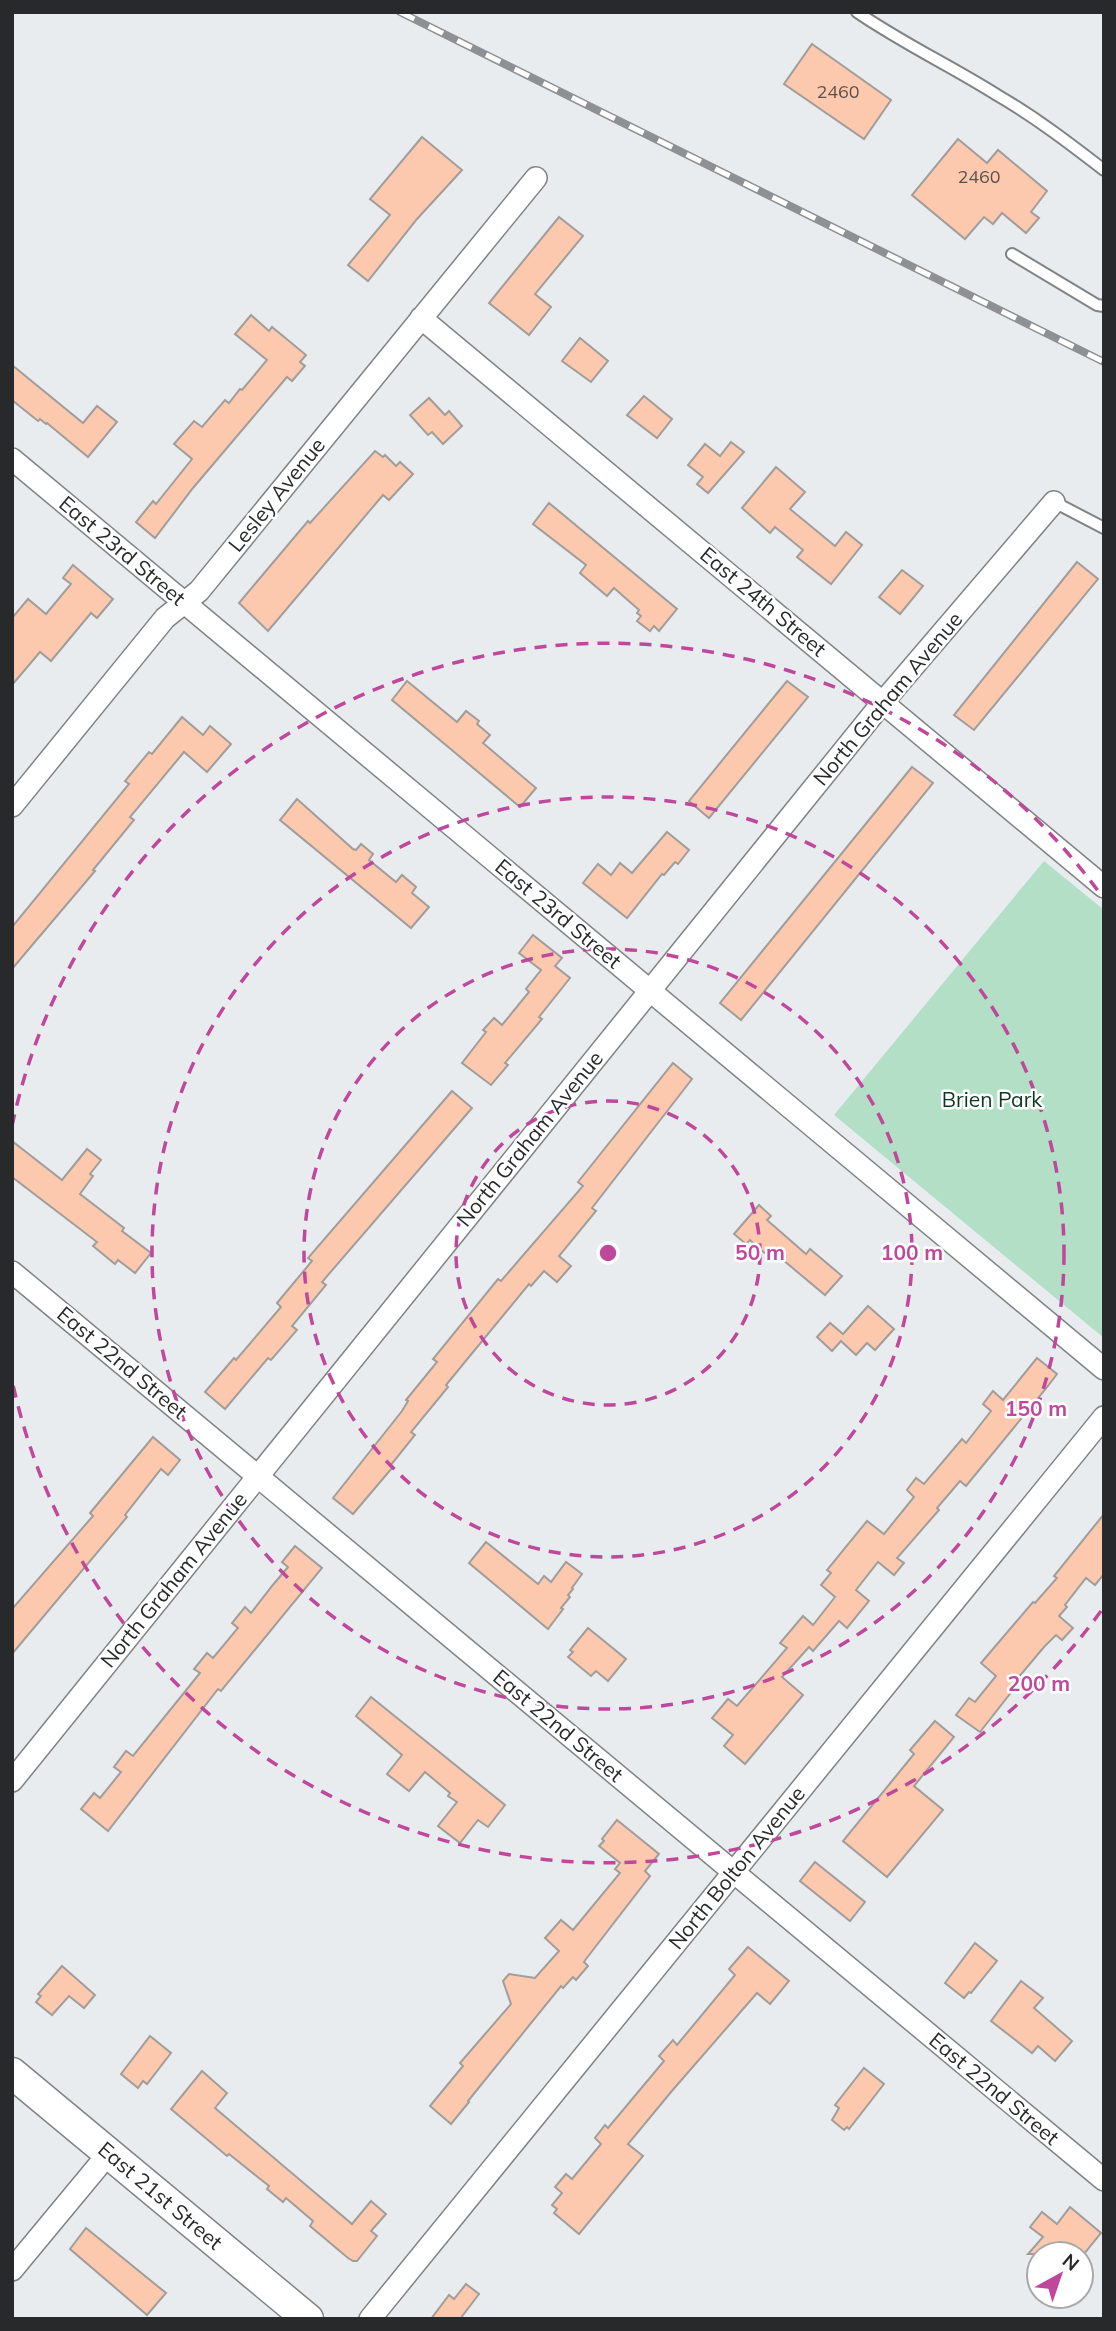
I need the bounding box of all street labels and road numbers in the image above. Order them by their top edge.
street label: Lesley Avenue [222,432,330,557]
street label: East 23rd Street [54,490,191,611]
street label: East 24th Street [695,541,832,661]
street label: North Graham Avenue [807,606,967,790]
street label: East 23rd Street [490,853,627,974]
street label: North Graham Avenue [450,1045,608,1231]
street label: East 22nd Street [52,1300,193,1424]
street label: North Graham Avenue [94,1486,252,1672]
street label: East 22nd Street [488,1663,629,1787]
street label: North Bolton Avenue [662,1781,810,1954]
street label: East 22nd Street [924,2026,1065,2150]
street label: East 21st Street [93,2136,228,2255]

